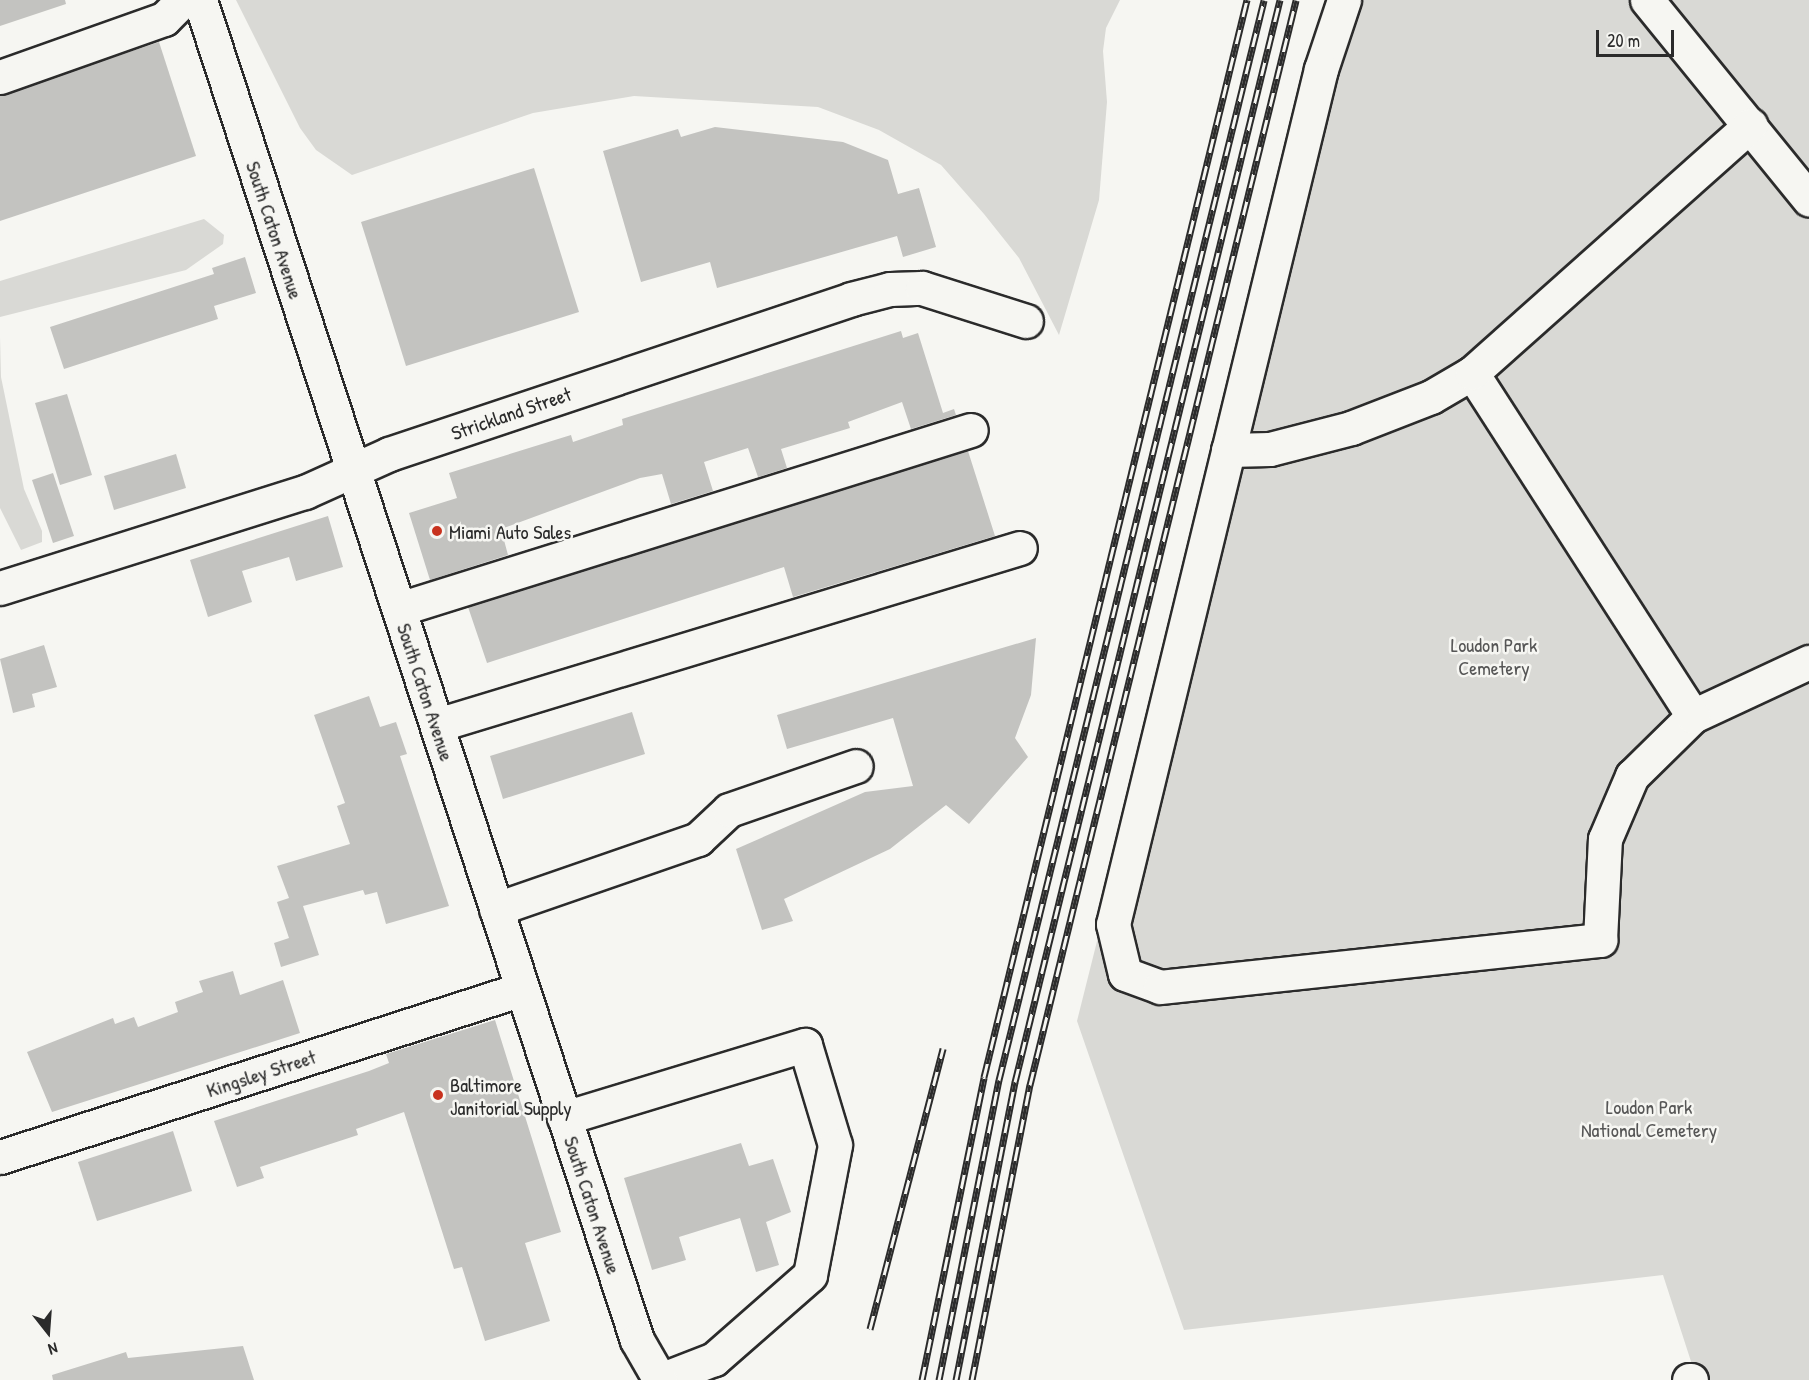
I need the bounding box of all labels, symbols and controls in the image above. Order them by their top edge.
scale bar [1599,18,1677,56]
text: 20 m [1607,28,1640,53]
street label: South Caton Avenue [241,158,309,302]
street label: Strickland Street [448,381,574,445]
place label: Miami Auto Sales [449,519,571,543]
marker: Miami Auto Sales [430,524,444,538]
street label: South Caton Avenue [392,620,460,764]
park label: Loudon Park Cemetery [1451,632,1537,679]
street label: Kingsley Street [203,1044,319,1102]
place label: Baltimore Janitorial Supply [450,1072,572,1119]
marker: Baltimore Janitorial Supply [431,1088,445,1102]
park label: Loudon Park National Cemetery [1581,1094,1717,1141]
street label: South Caton Avenue [559,1133,627,1277]
north arrow [18,1302,78,1362]
text: N [46,1337,61,1361]

